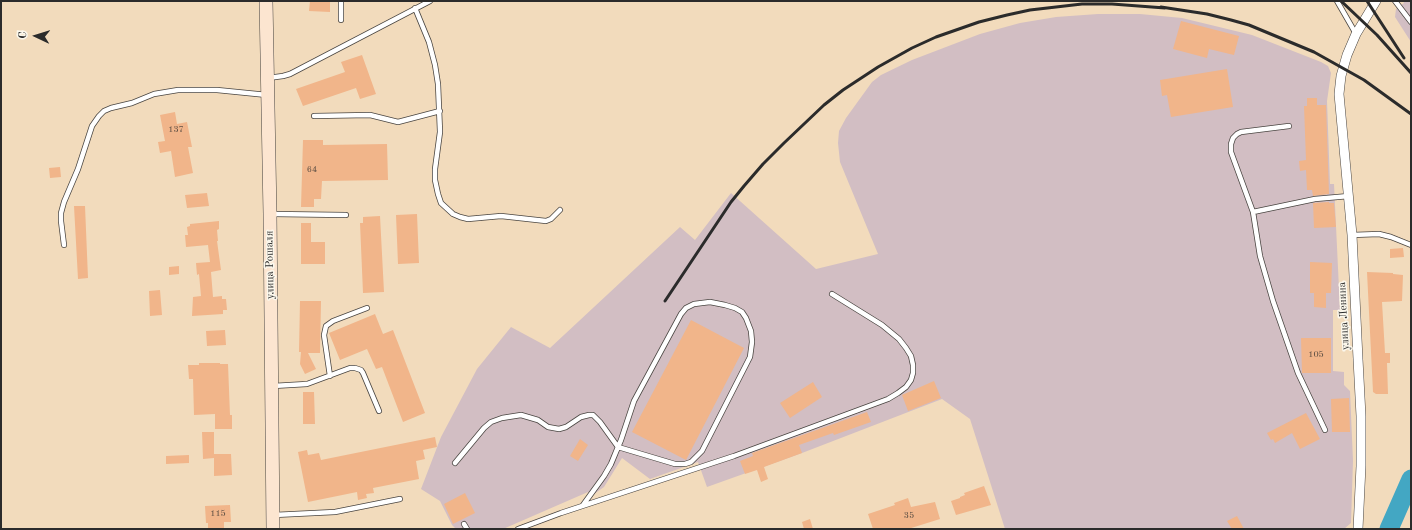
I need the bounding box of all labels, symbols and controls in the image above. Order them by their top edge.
north arrow [16,16,56,56]
text: С [18,31,29,39]
house number: 137 [168,125,184,135]
house number: 64 [307,165,317,175]
street label: улица Рошаля [263,231,277,299]
street label: улица Ленина [1336,282,1352,350]
house number: 105 [1308,350,1324,360]
house number: 115 [210,509,226,519]
house number: 35 [904,511,914,521]

